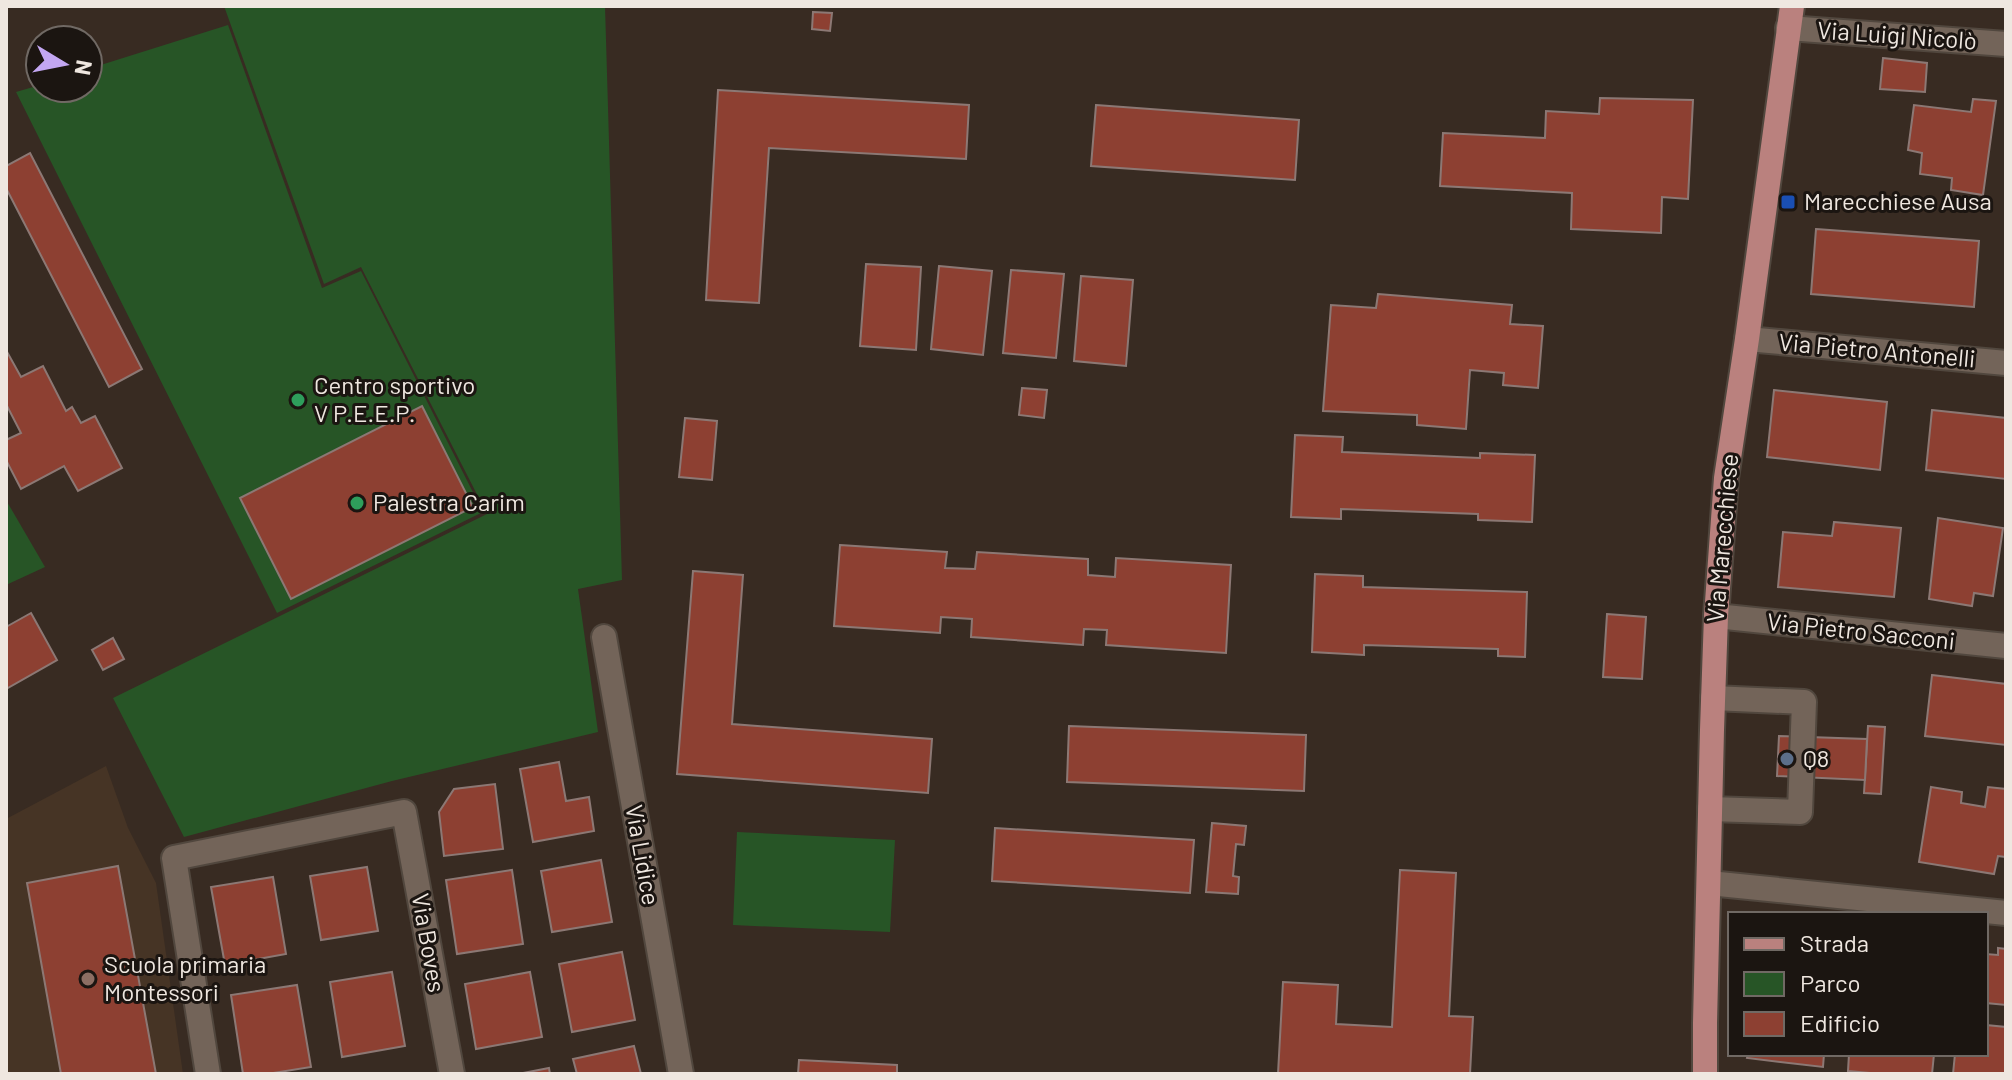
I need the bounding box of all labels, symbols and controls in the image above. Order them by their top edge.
street label: Via Luigi Nicolò [1816,14,1978,55]
north arrow [24,24,104,104]
text: N [71,58,99,77]
place label: Marecchiese Ausa [1804,186,1992,215]
marker: Marecchiese Ausa [1779,193,1797,211]
street label: Via Pietro Antonelli [1778,326,1977,373]
place label: Centro sportivo V P.E.E.P. [314,370,475,427]
marker: Centro sportivo V P.E.E.P. [289,391,307,409]
street label: Via Marecchiese [1700,452,1743,623]
place label: Palestra Carim [373,487,525,516]
marker: Palestra Carim [348,494,366,512]
street label: Via Pietro Sacconi [1766,606,1956,655]
place label: Q8 [1803,743,1829,772]
marker: Q8 [1778,750,1796,768]
street label: Via Lidice [620,802,667,907]
street label: Via Boves [407,891,452,995]
legend [1728,912,1988,1056]
text: Strada [1800,928,1869,957]
place label: Scuola primaria Montessori [104,949,266,1006]
text: Parco [1800,968,1861,997]
marker: Scuola primaria Montessori [79,970,97,988]
text: Edificio [1800,1008,1880,1037]

